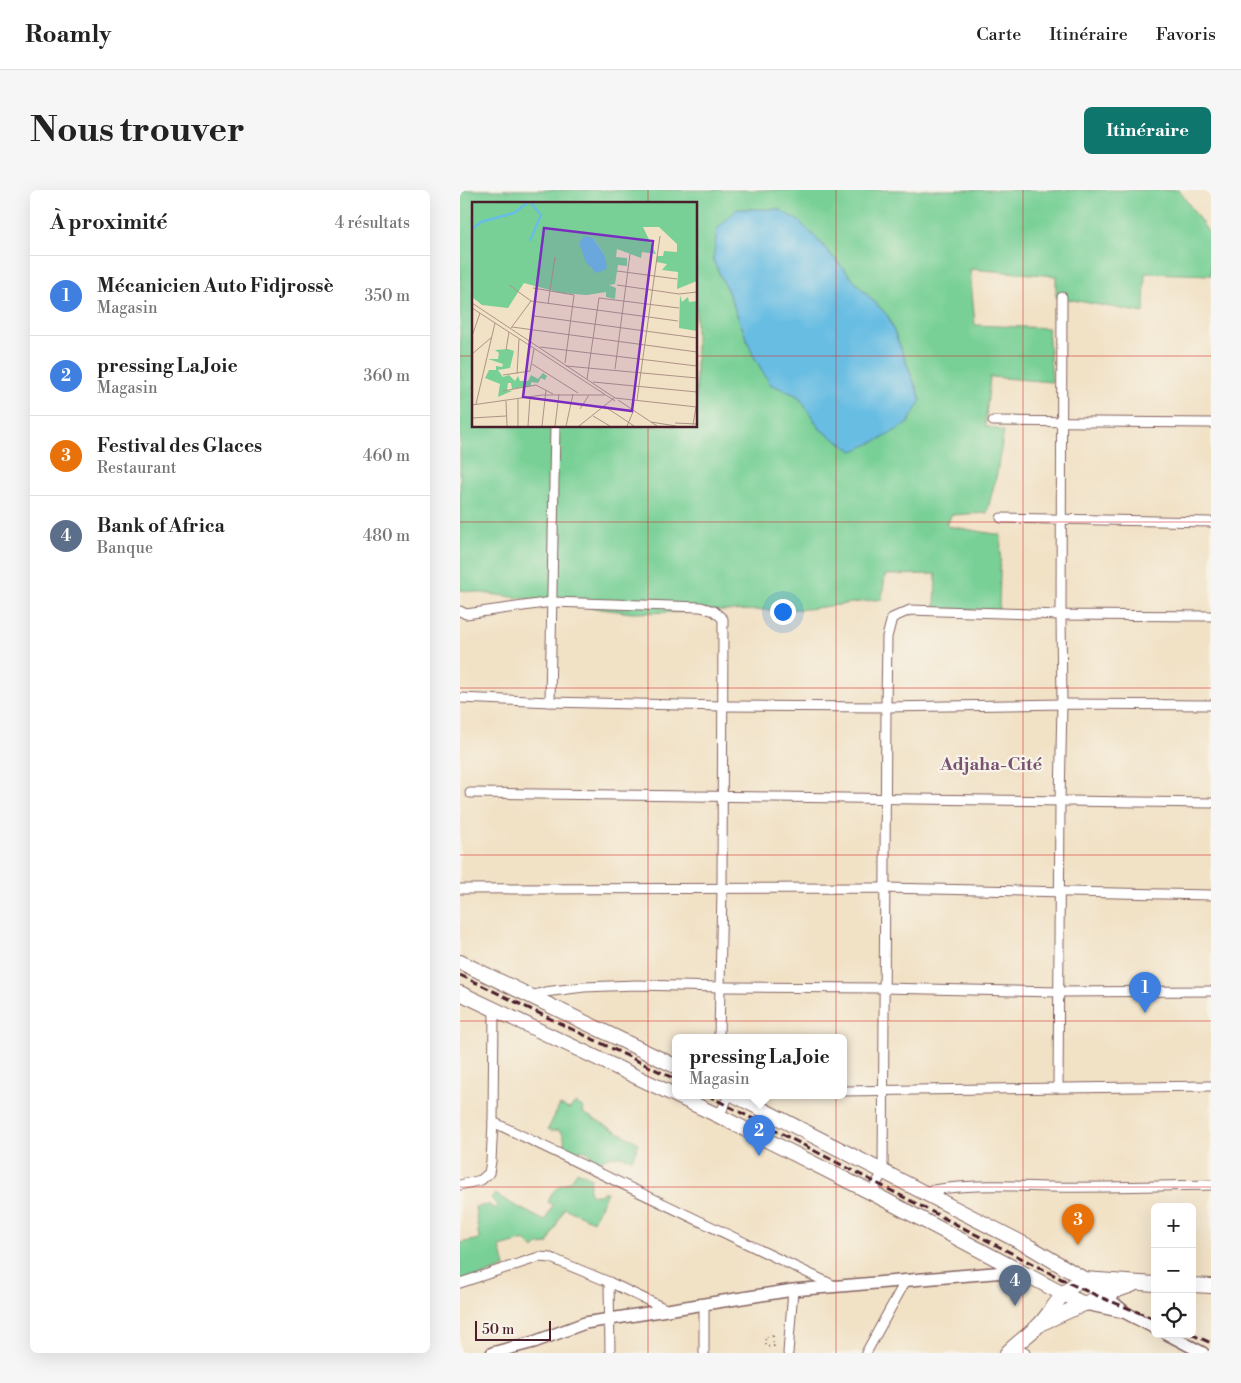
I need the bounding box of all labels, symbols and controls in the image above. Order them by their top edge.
text: Roamly [25,20,111,50]
text: Carte [976,23,1021,46]
text: Itinéraire [1049,23,1128,46]
text: Favoris [1156,23,1216,46]
button: Itinéraire [1084,107,1211,154]
text: Nous trouver [30,109,245,152]
inset map [472,202,698,428]
text: À proximité [50,210,167,236]
text: 4 résultats [335,213,410,233]
text: Mécanicien Auto Fidjrossè [97,274,334,298]
text: 1 [62,286,70,306]
text: 350 m [364,286,410,306]
text: Magasin [97,298,157,318]
text: pressing La Joie [97,354,238,378]
text: 2 [61,366,71,386]
text: 360 m [364,366,410,386]
text: Magasin [97,378,157,398]
text: Festival des Glaces [97,434,262,458]
text: 3 [61,446,71,466]
text: 460 m [363,446,410,466]
text: Restaurant [97,458,176,478]
text: Bank of Africa [97,514,225,538]
text: 4 [61,526,71,546]
text: 480 m [363,526,410,546]
text: Banque [97,538,153,558]
your location [770,599,796,625]
district label: Adjaha-Cité [939,753,1042,776]
pin: 1 [1129,972,1161,1013]
popup [672,1034,847,1099]
text: pressing La Joie [689,1045,830,1069]
text: Magasin [689,1069,750,1089]
pin: 2 [743,1115,775,1156]
map controls [1151,1203,1196,1338]
button: + [1151,1203,1196,1248]
pin: 3 [1062,1204,1094,1245]
button: − [1151,1248,1196,1293]
pin: 4 [999,1265,1031,1306]
button: locate [1151,1293,1196,1338]
scale bar [475,1318,551,1341]
text: 50 m [482,1321,514,1339]

